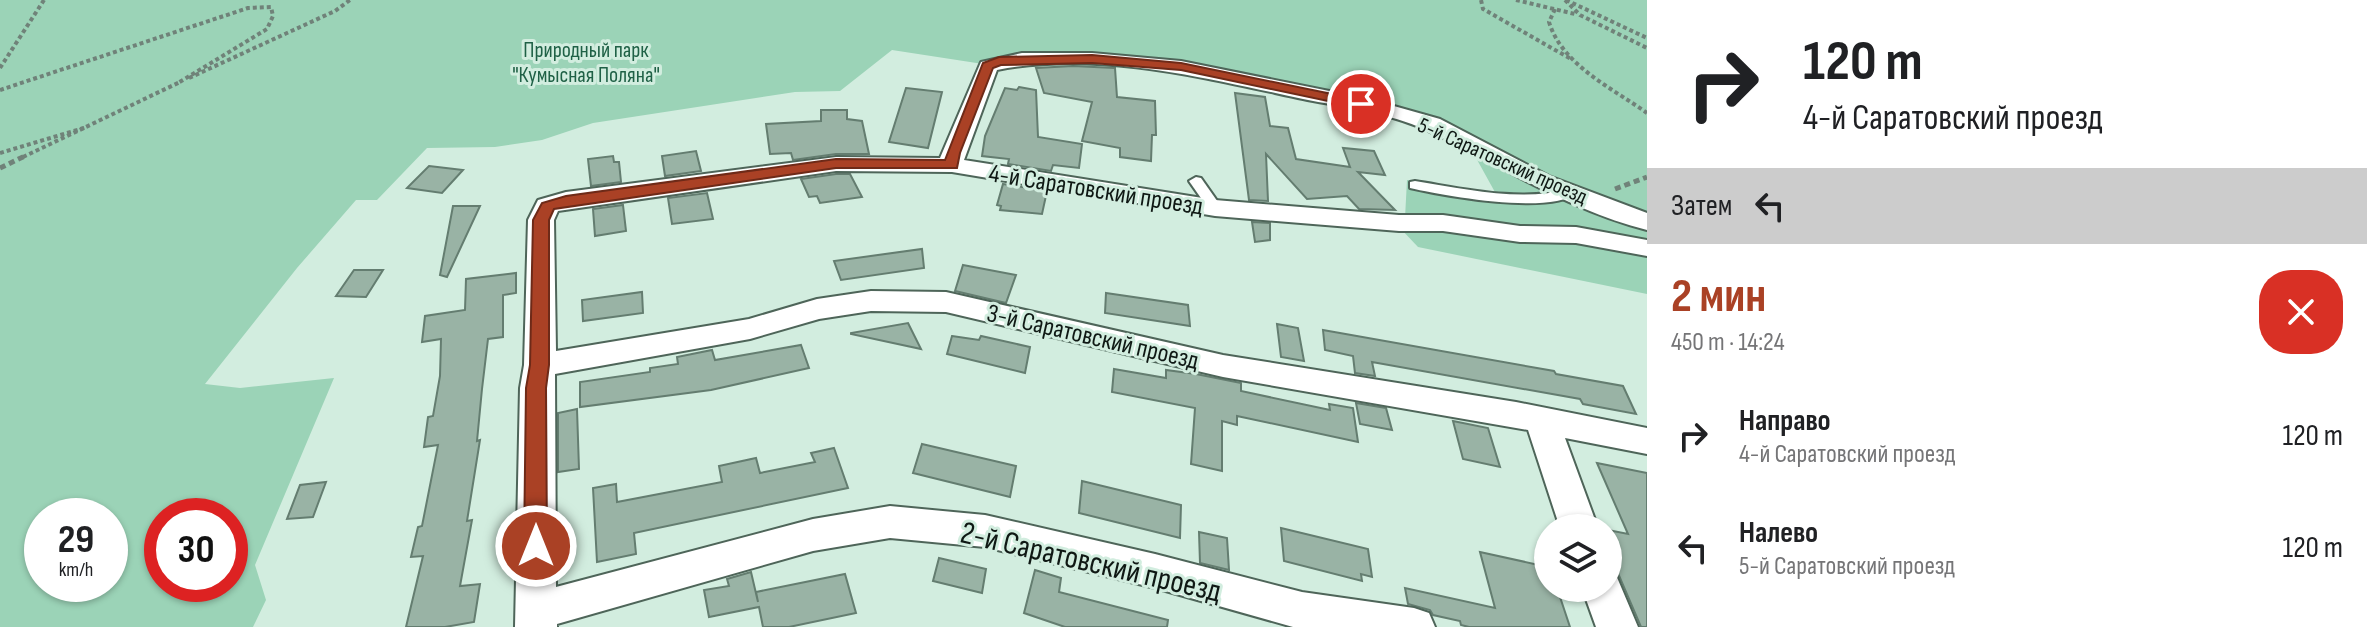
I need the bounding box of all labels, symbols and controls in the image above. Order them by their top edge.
text: 120 m [1803,29,1923,96]
icon: right [1671,32,1775,136]
park label: Природный парк "Кумысная Поляна" [512,37,660,89]
pin [1327,70,1395,138]
icon: arrive [1339,82,1383,126]
text: 4-й Саратовский проезд [1803,97,2102,140]
street label: 5-й Саратовский проезд [1413,112,1591,211]
street label: 4-й Саратовский проезд [987,158,1205,223]
icon: left [1748,184,1792,228]
text: Затем [1671,188,1732,224]
text: 2 мин [1671,268,1766,325]
button: close [2259,270,2343,354]
street label: 3-й Саратовский проезд [984,298,1202,377]
text: 450 m · 14:24 [1671,327,1785,358]
text: Направо [1739,403,1831,439]
icon: right [1671,414,1715,458]
text: 120 m [2282,418,2343,454]
text: 4-й Саратовский проезд [1739,439,1955,470]
speed limit sign: 30 [144,498,248,602]
position arrow [494,504,578,588]
street label: 2-й Саратовский проезд [957,514,1225,611]
map controls [1534,514,1622,602]
button: layers [1534,514,1622,602]
text: Налево [1739,515,1818,551]
text: 29 [58,516,94,564]
icon: left [1671,526,1715,570]
text: 120 m [2282,530,2343,566]
text: 5-й Саратовский проезд [1739,551,1955,582]
text: km/h [59,558,93,582]

